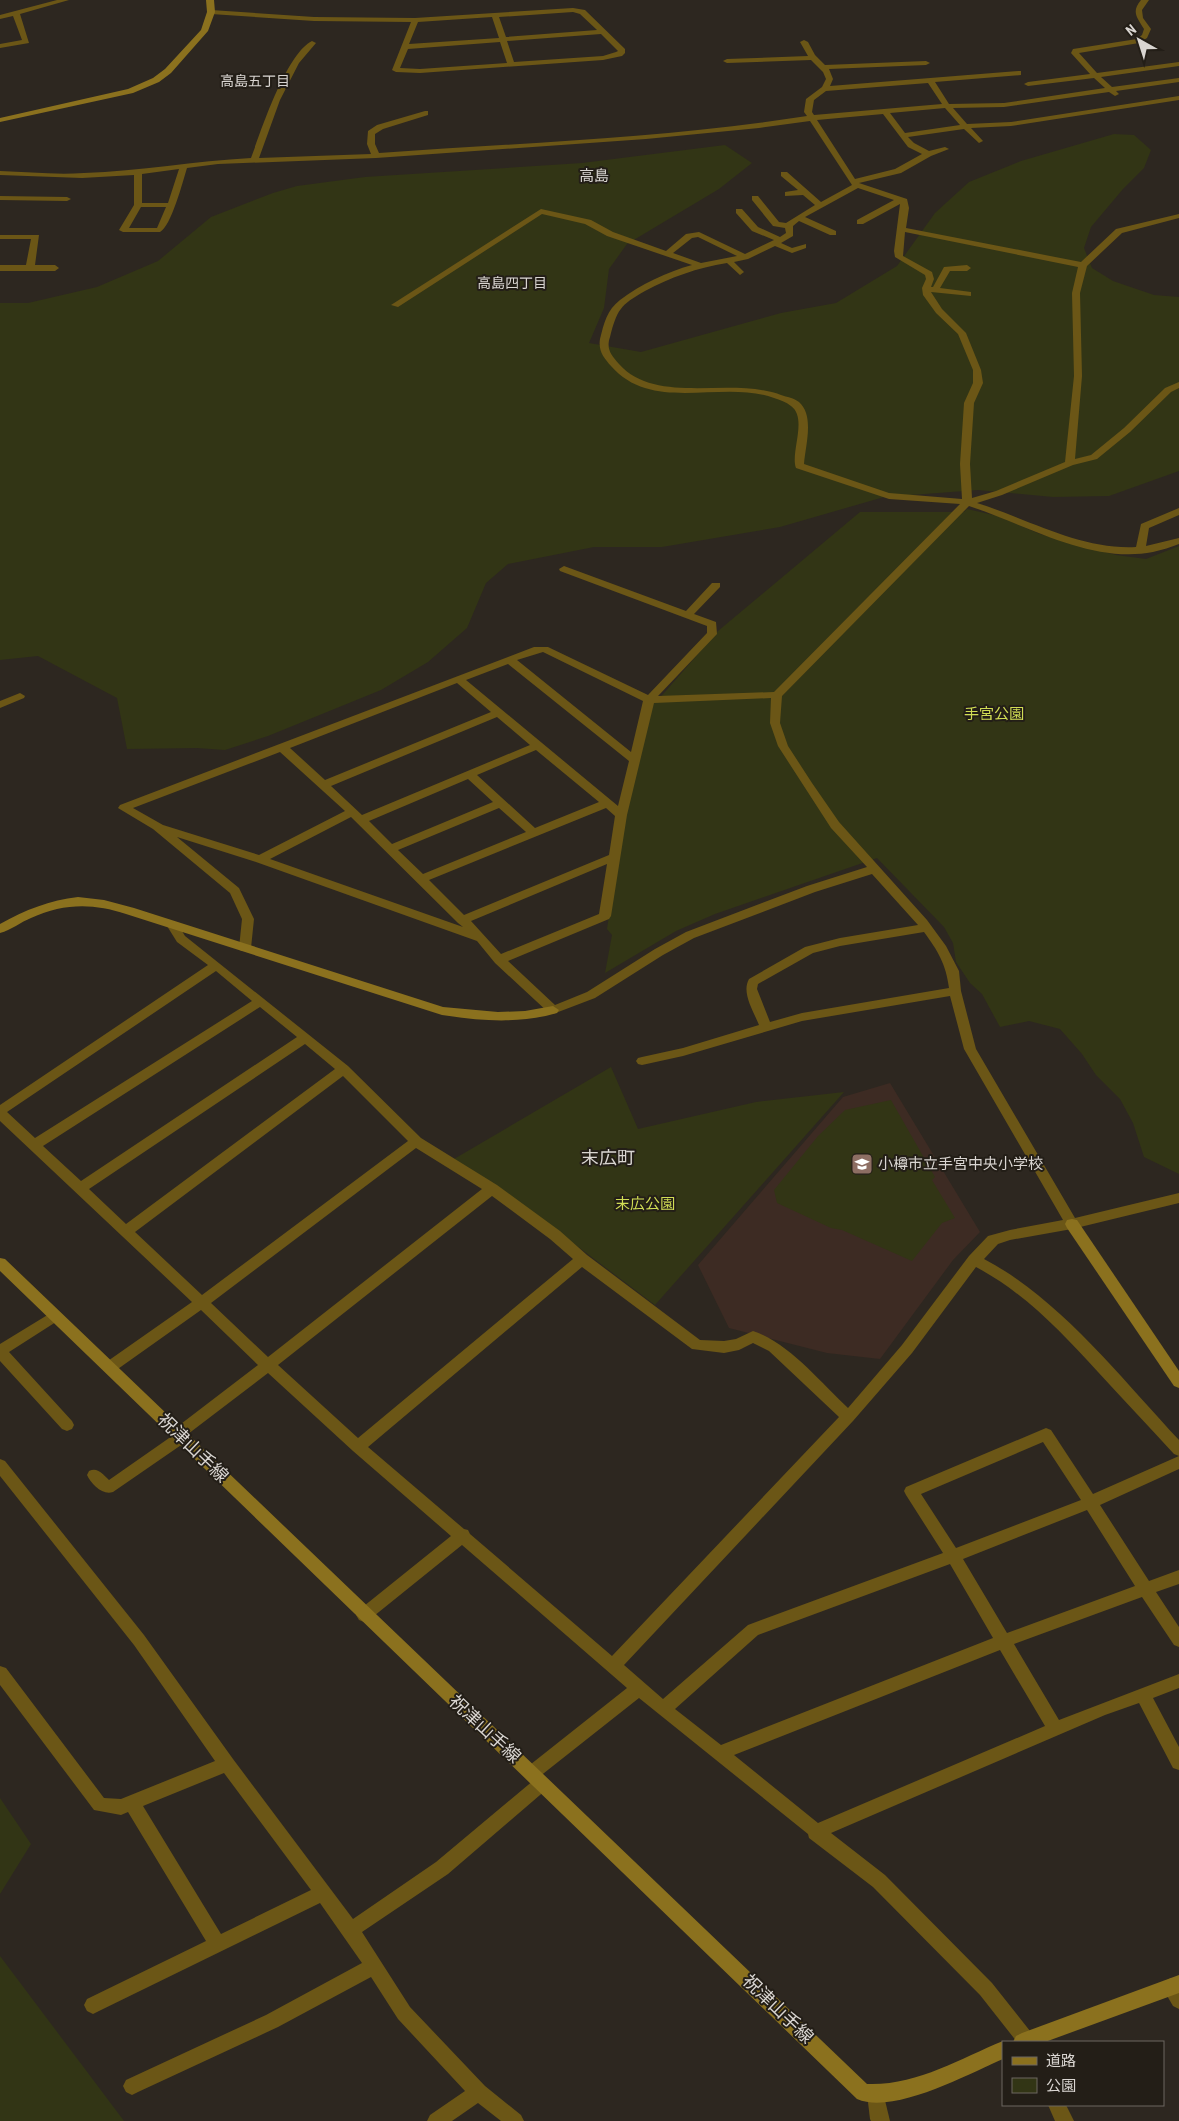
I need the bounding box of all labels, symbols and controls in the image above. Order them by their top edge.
north arrow [1114,15,1164,65]
text: N [1122,21,1139,39]
district label: 高島五丁目 [220,73,290,89]
district label: 高島 [579,167,609,185]
district label: 高島四丁目 [477,275,547,291]
park label: 手宮公園 [964,705,1024,723]
district label: 末広町 [581,1147,635,1168]
school or university icon: 小樽市立手宮中央小学校 [850,1152,874,1176]
place label: 小樽市立手宮中央小学校 [878,1155,1043,1173]
park label: 末広公園 [615,1195,675,1213]
street label: 祝津山手線 [154,1409,233,1486]
street label: 祝津山手線 [445,1690,525,1767]
street label: 祝津山手線 [739,1970,818,2047]
legend [1002,2041,1164,2106]
text: 道路 [1046,2052,1076,2070]
text: 公園 [1046,2077,1076,2095]

